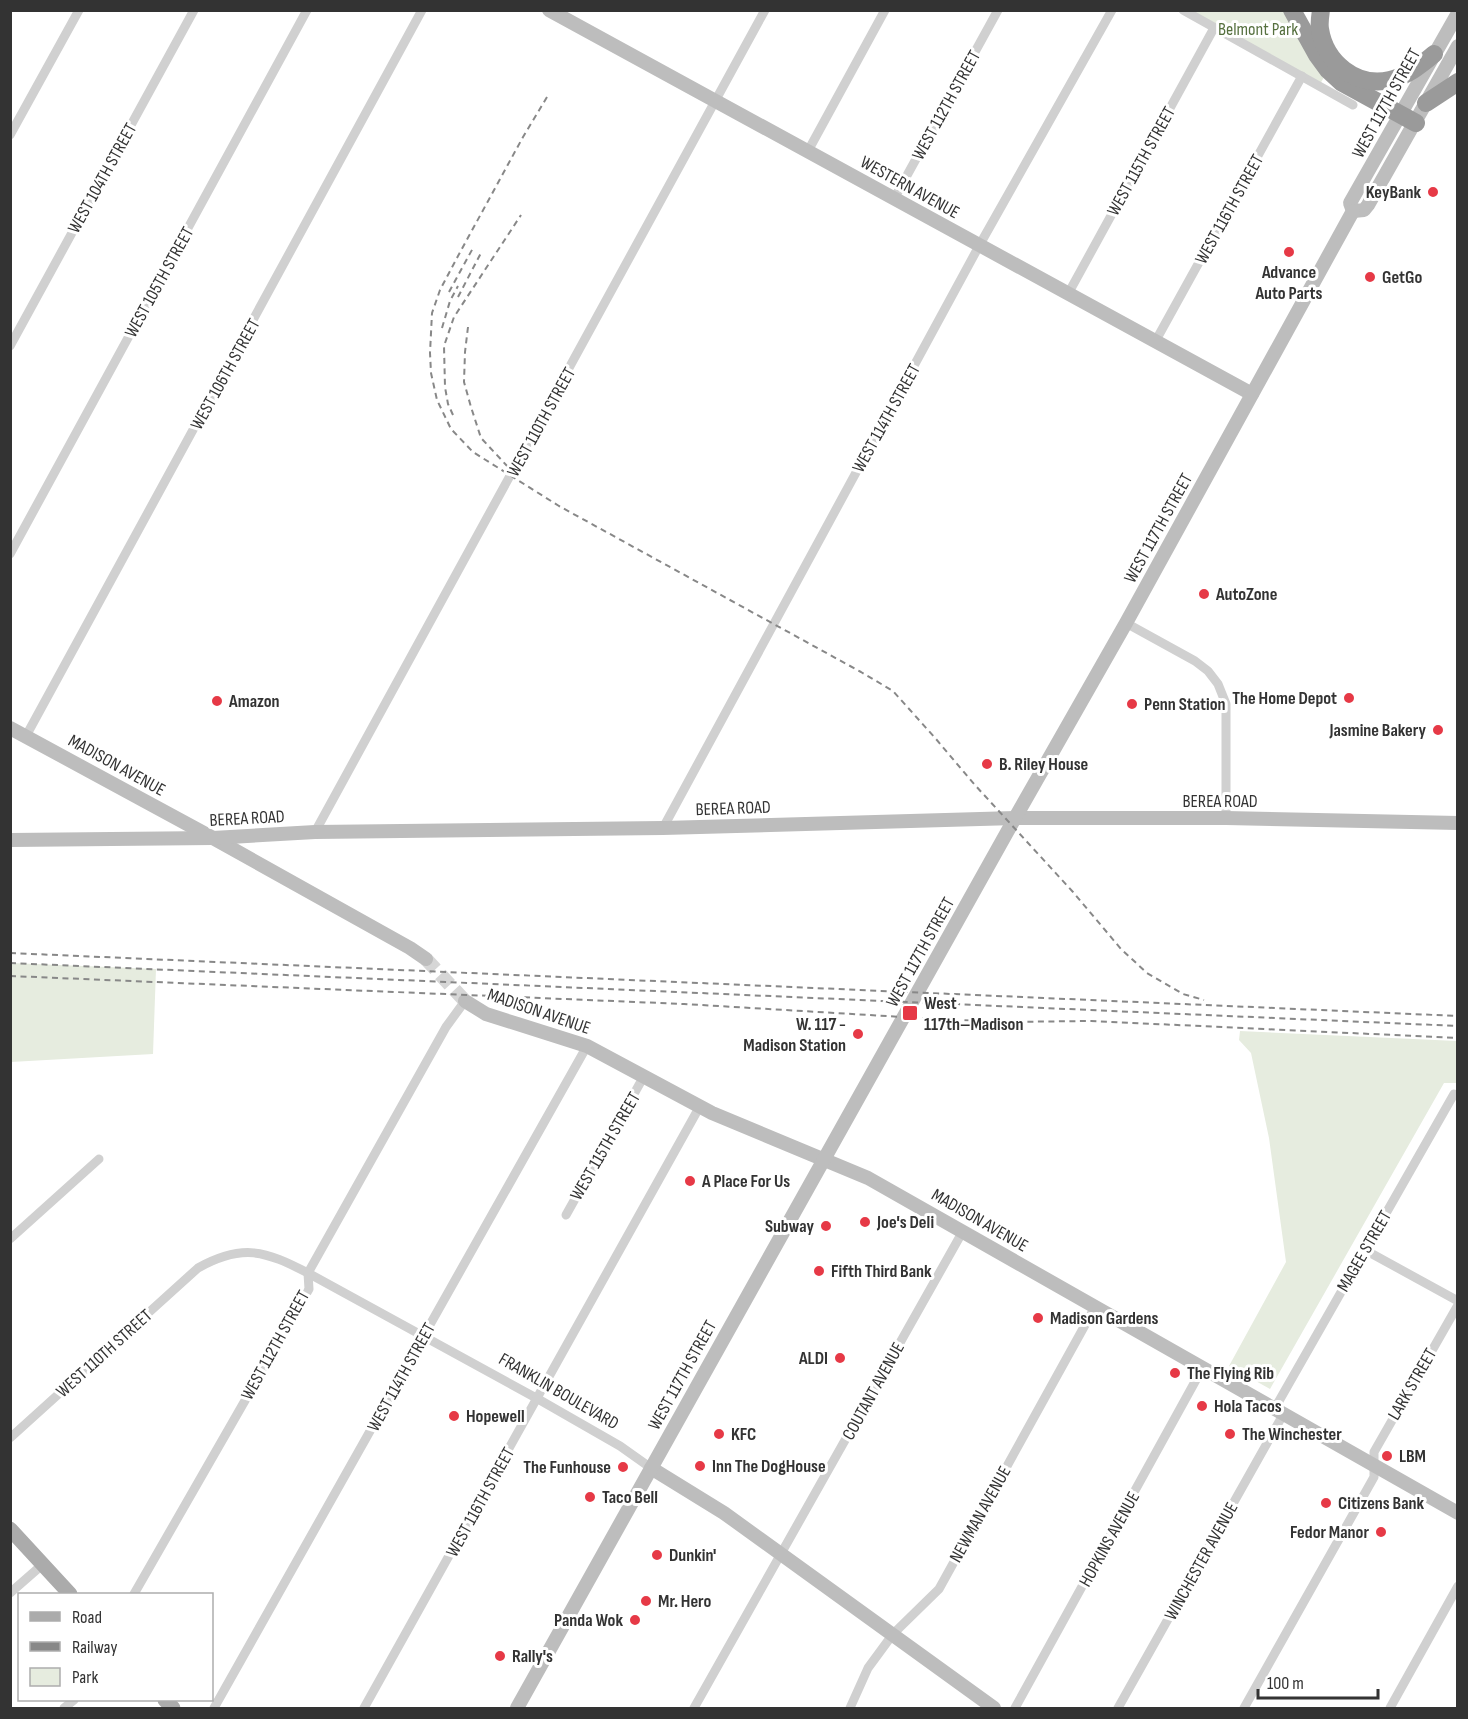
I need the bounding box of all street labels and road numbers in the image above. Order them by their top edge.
street label: WEST 117TH STREET [1348,45,1425,162]
street label: WEST 112TH STREET [908,47,985,164]
street label: WEST 115TH STREET [1103,103,1180,219]
street label: WEST 104TH STREET [64,120,141,237]
street label: WEST 116TH STREET [1191,151,1268,268]
street label: WESTERN AVENUE [857,152,963,223]
street label: WEST 105TH STREET [120,223,198,341]
street label: WEST 106TH STREET [186,315,265,433]
street label: WEST 114TH STREET [848,360,925,476]
street label: WEST 110TH STREET [503,364,580,481]
street label: WEST 117TH STREET [1120,470,1197,587]
street label: MADISON AVENUE [65,730,169,801]
street label: BEREA ROAD [1182,791,1258,812]
street label: BEREA ROAD [695,797,771,820]
street label: BEREA ROAD [209,806,285,831]
street label: WEST 117TH STREET [882,894,959,1011]
street label: MADISON AVENUE [485,984,593,1039]
street label: WEST 115TH STREET [566,1088,645,1204]
street label: MADISON AVENUE [928,1184,1032,1256]
street label: MAGEE STREET [1333,1207,1396,1296]
street label: WEST 112TH STREET [237,1287,314,1404]
street label: WEST 110TH STREET [52,1305,157,1402]
street label: WEST 117TH STREET [644,1317,721,1434]
street label: WEST 114TH STREET [363,1319,440,1435]
street label: COUTANT AVENUE [838,1339,909,1444]
street label: LARK STREET [1384,1345,1441,1424]
street label: FRANKLIN BOULEVARD [495,1349,622,1434]
street label: WEST 116TH STREET [442,1444,519,1561]
street label: NEWMAN AVENUE [945,1462,1016,1566]
street label: HOPKINS AVENUE [1075,1488,1144,1590]
street label: WINCHESTER AVENUE [1160,1499,1243,1624]

